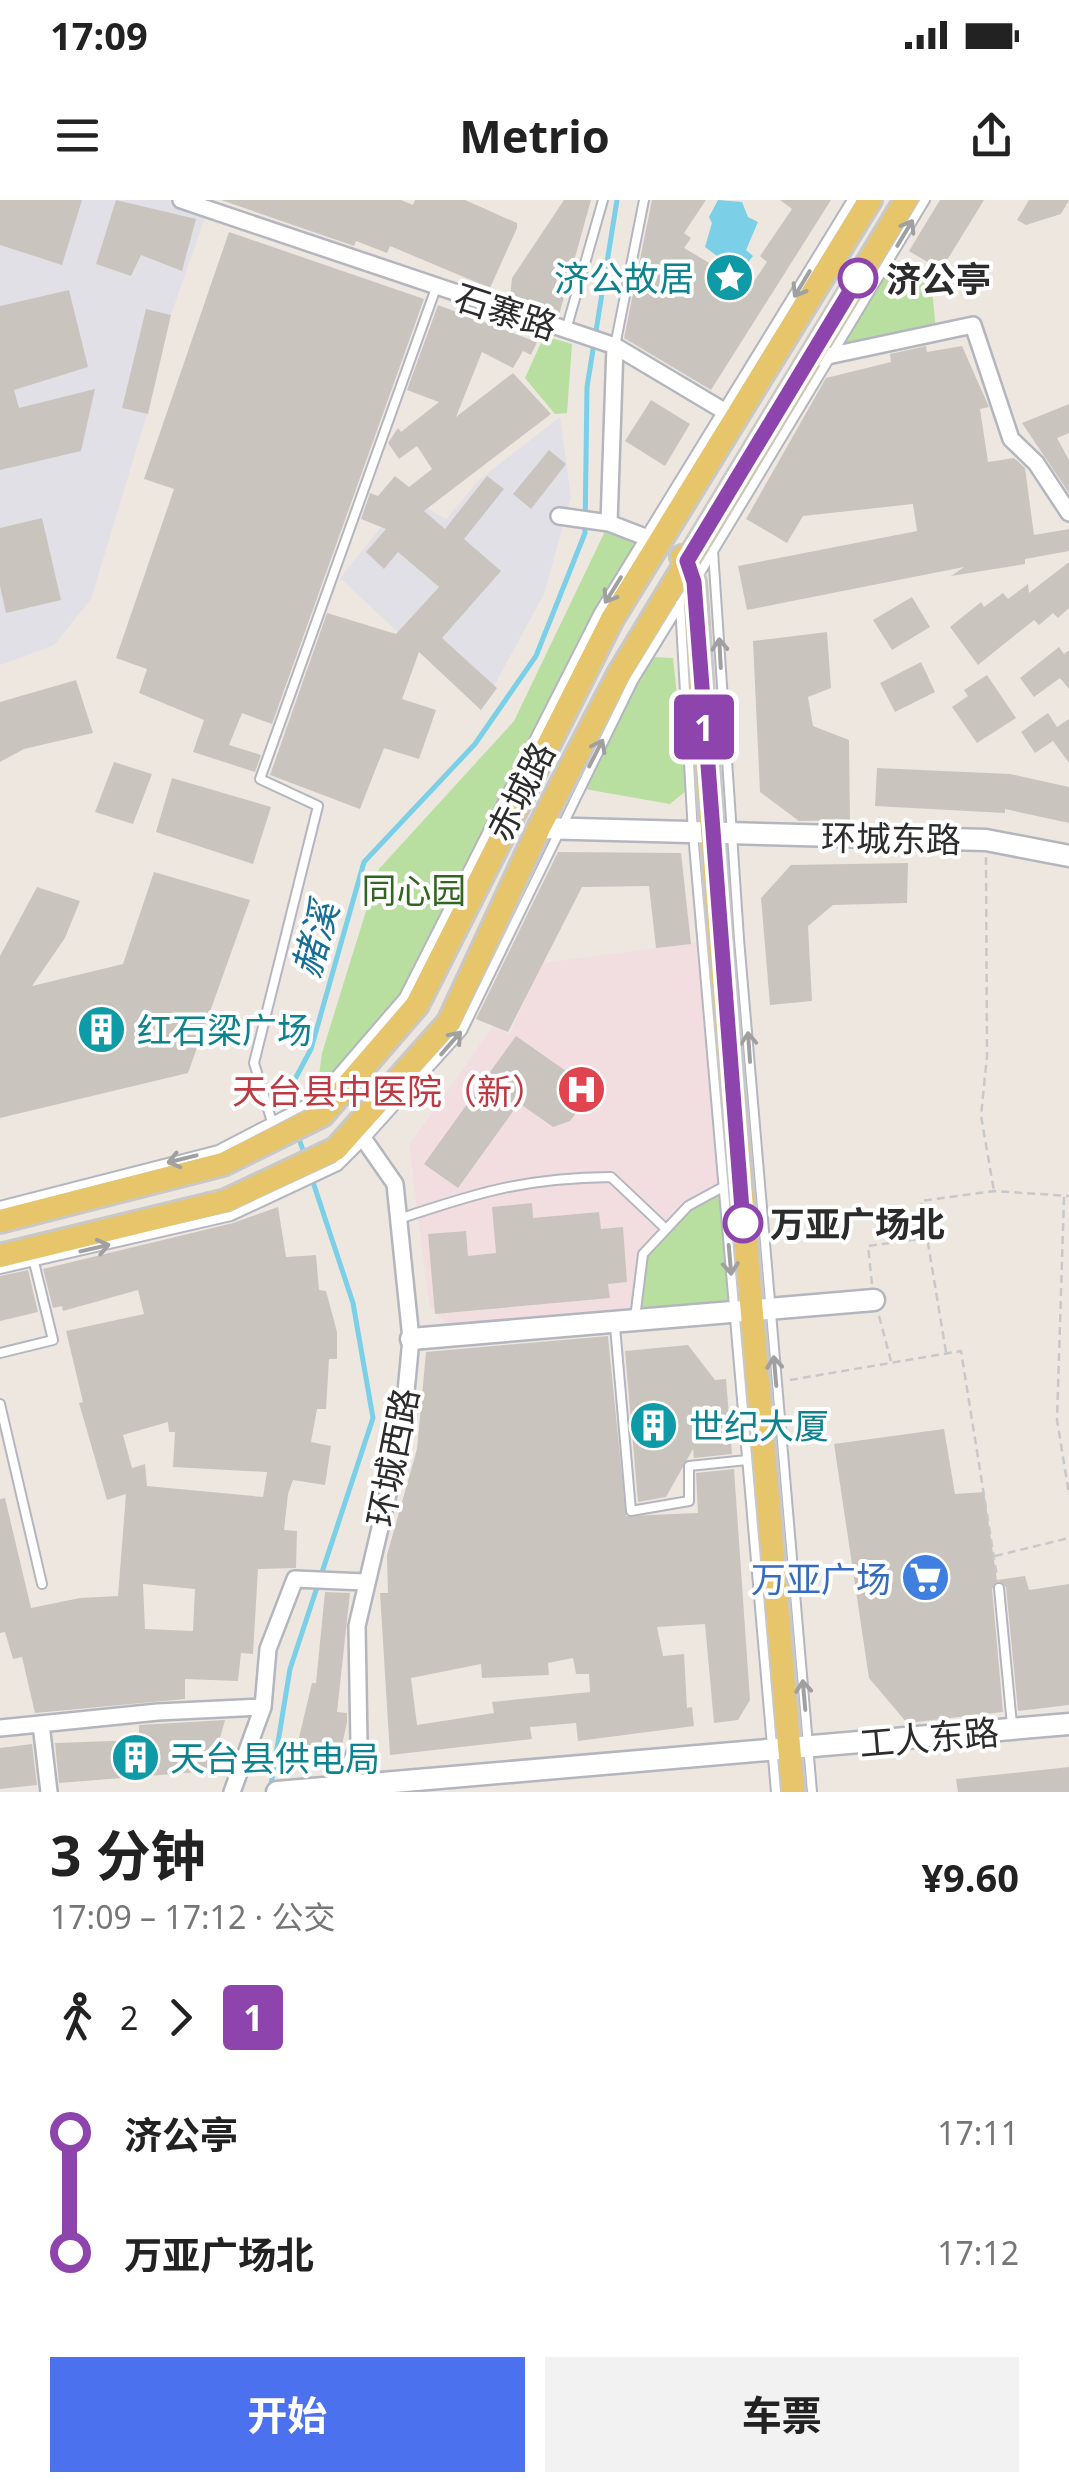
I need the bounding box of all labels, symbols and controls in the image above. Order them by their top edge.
text: 17:09 [50,9,148,61]
text: Metrio [459,105,610,166]
icon: menu [50,108,105,163]
icon: share [964,108,1019,163]
one-way arrow [895,219,915,248]
place icon: 济公故居 [703,251,755,303]
place label: 济公故居 [554,254,694,301]
place label: 济公亭 [886,255,991,302]
marker: 济公亭 [839,259,877,297]
one-way arrow [792,269,812,298]
street label: 石寨路 [449,272,563,350]
one-way arrow [602,575,623,603]
one-way arrow [710,638,729,670]
line badge: 1 [672,694,736,760]
text: 1 [694,704,714,751]
street label: 赤城路 [475,734,565,848]
one-way arrow [587,738,606,768]
street label: 环城东路 [821,813,961,863]
park label: 同心园 [361,866,467,913]
water label: 赭溪 [279,891,351,983]
building icon: 红石梁广场 [76,1003,128,1055]
place label: 红石梁广场 [137,1006,312,1053]
one-way arrow [440,1030,462,1056]
one-way arrow [740,1032,759,1064]
hospital icon: 天台县中医院（新） [556,1064,608,1116]
place label: 天台县中医院（新） [232,1067,547,1114]
one-way arrow [167,1151,199,1169]
place label: 万亚广场北 [770,1200,945,1247]
marker: 万亚广场北 [724,1204,762,1242]
one-way arrow [78,1238,110,1256]
one-way arrow [721,1243,740,1276]
one-way arrow [765,1356,784,1388]
street label: 环城西路 [356,1384,428,1530]
building icon: 世纪大厦 [628,1399,680,1451]
place label: 世纪大厦 [689,1402,829,1449]
supermarket icon: 万亚广场 [900,1552,952,1604]
place label: 万亚广场 [751,1555,891,1602]
one-way arrow [794,1679,813,1711]
street label: 工人东路 [857,1707,1001,1767]
building icon: 天台县供电局 [109,1731,161,1783]
place label: 天台县供电局 [170,1734,380,1781]
text: 3 分钟 [50,1817,206,1892]
text: ¥9.60 [921,1851,1019,1903]
text: 17:09 – 17:12 · 公交 [50,1895,335,1938]
icon: walk [50,1990,105,2045]
icon: forward [153,1990,208,2045]
text: 1 [243,1994,263,2041]
text: 2 [120,1996,138,2039]
text: 济公亭 [124,2108,238,2160]
text: 17:11 [937,2111,1019,2154]
text: 万亚广场北 [124,2228,314,2280]
text: 17:12 [937,2231,1019,2274]
button: 开始 [50,2357,525,2472]
button: 车票 [545,2357,1019,2472]

